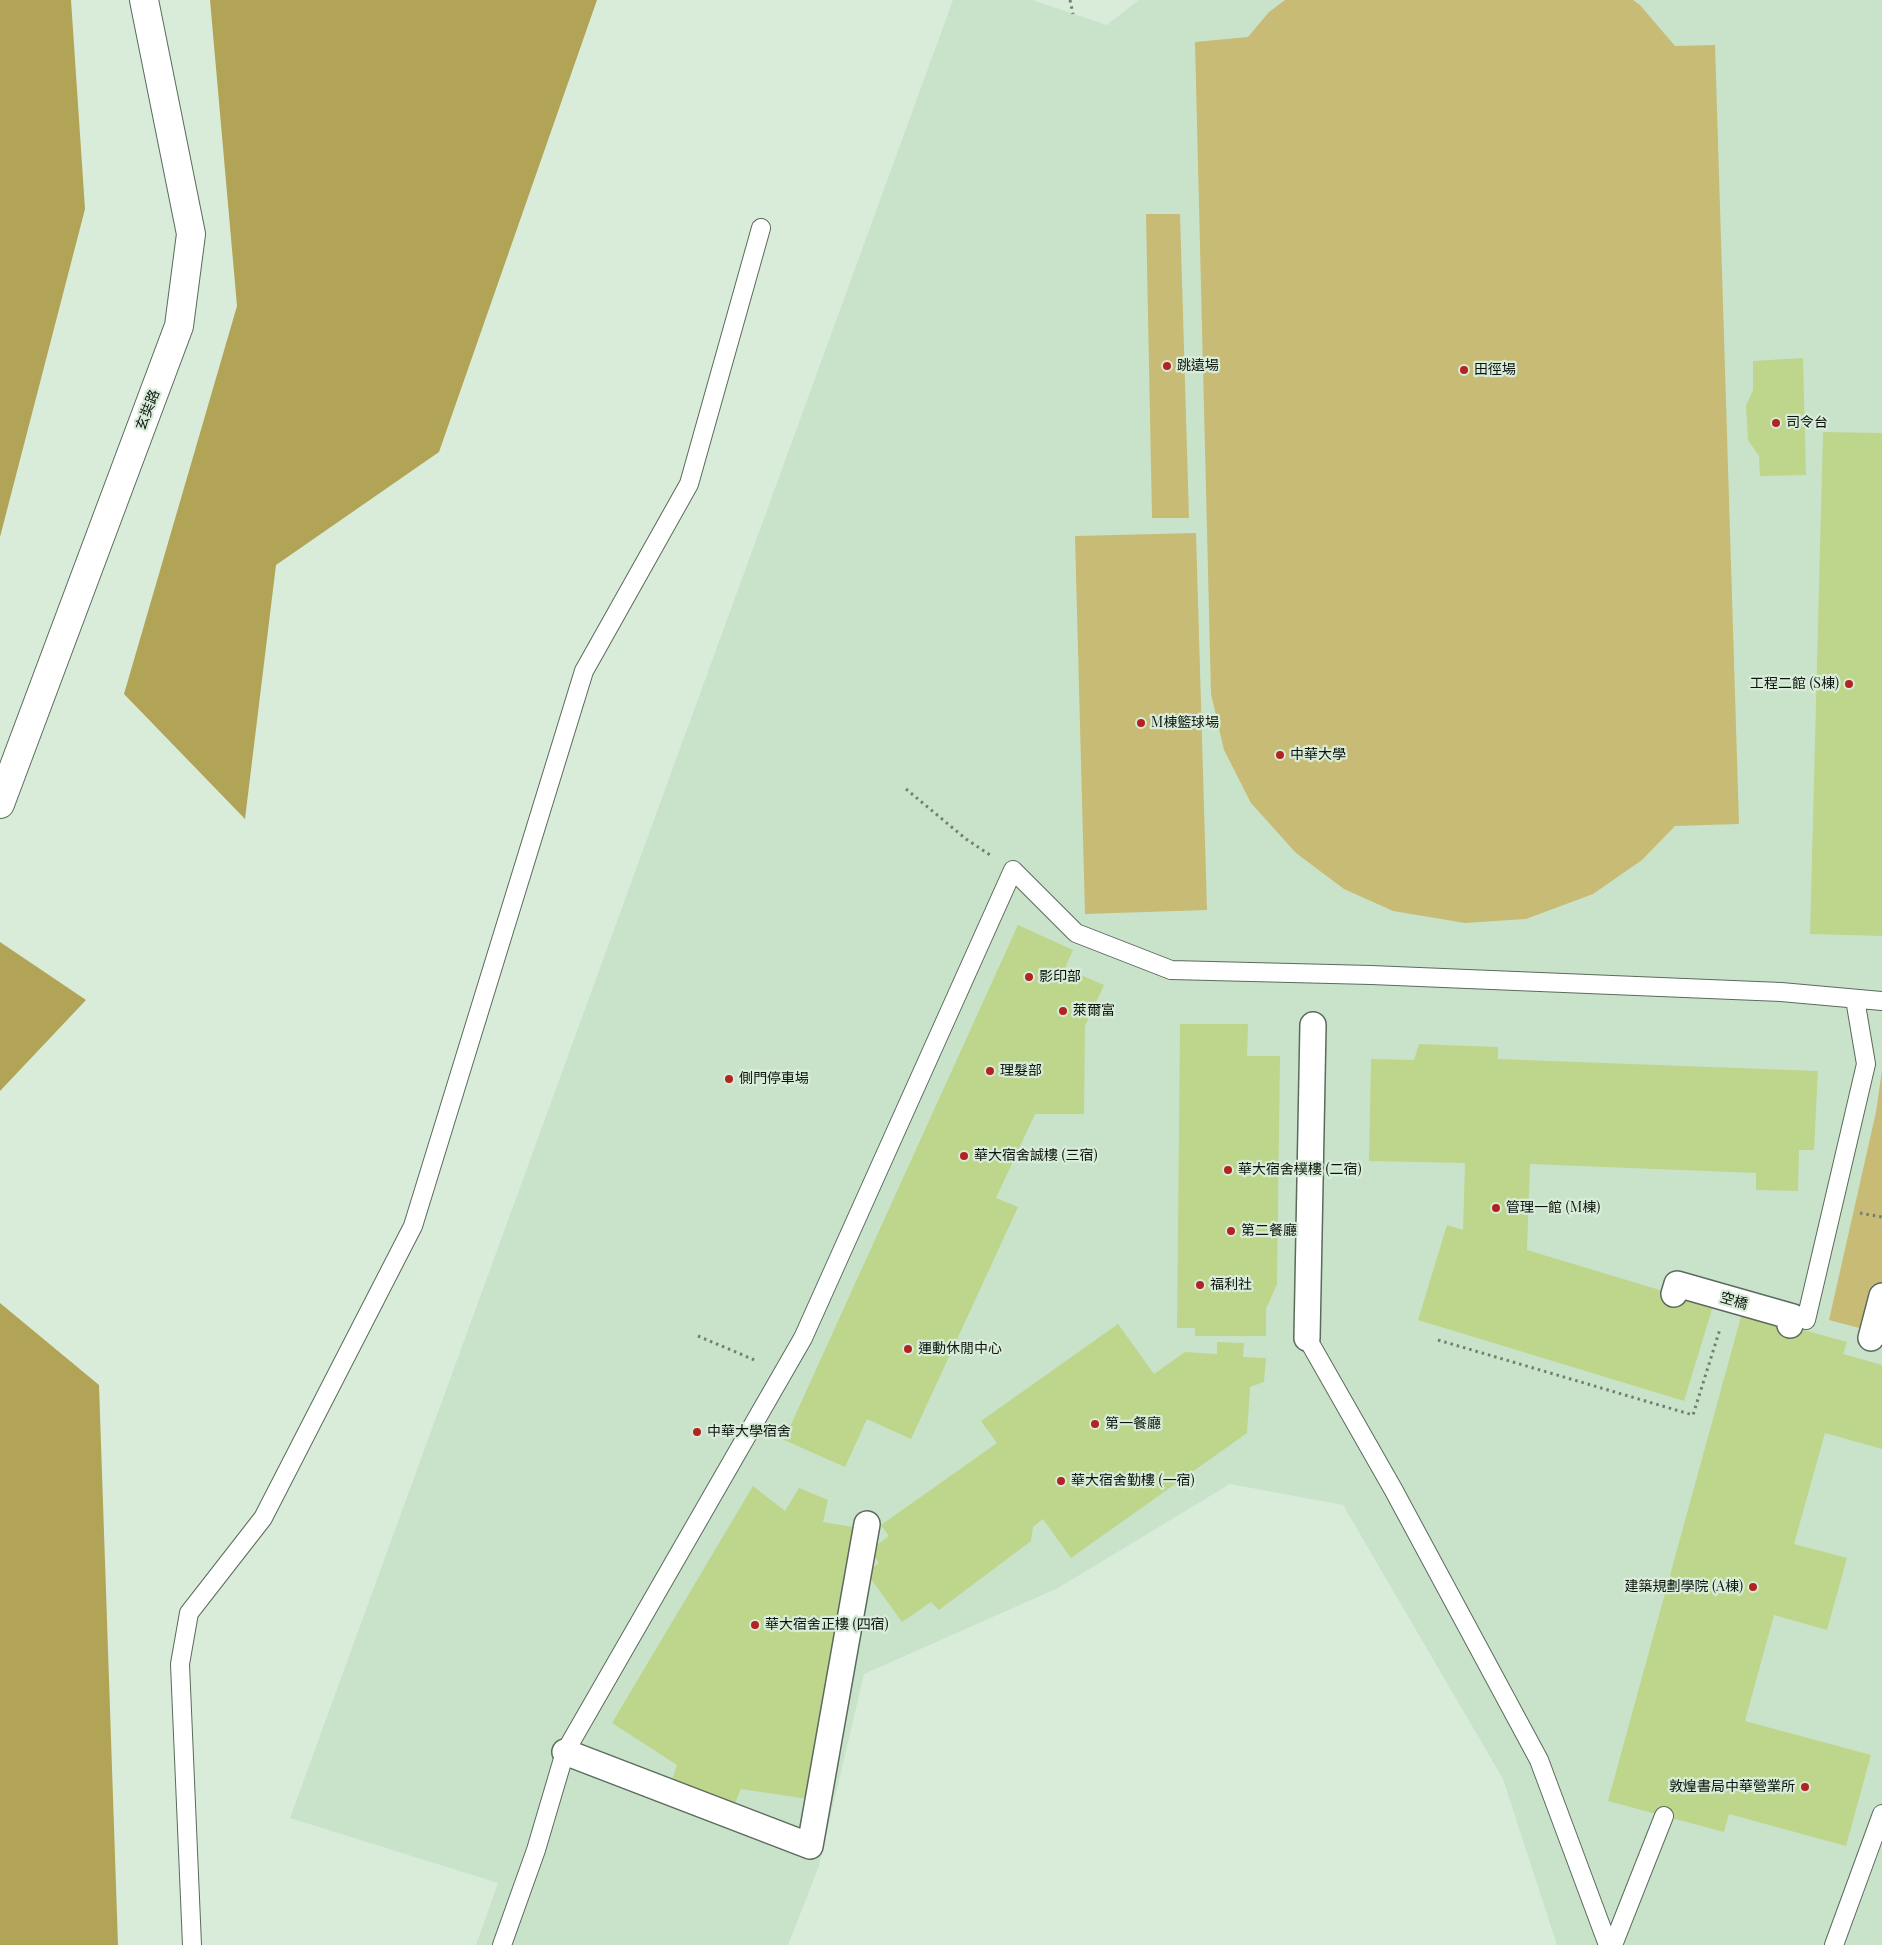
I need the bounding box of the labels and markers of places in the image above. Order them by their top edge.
place label: 跳遠場 [1177,358,1219,374]
marker: 跳遠場 [1161,360,1173,372]
place label: 田徑場 [1474,362,1516,378]
marker: 田徑場 [1458,364,1470,376]
place label: 司令台 [1786,415,1828,431]
marker: 司令台 [1770,417,1782,429]
place label: 工程二館 (S棟) [1750,676,1839,692]
marker: 工程二館 (S棟) [1843,678,1855,690]
place label: M棟籃球場 [1151,715,1219,731]
marker: M棟籃球場 [1135,717,1147,729]
place label: 中華大學 [1290,747,1346,763]
marker: 中華大學 [1274,749,1286,761]
place label: 影印部 [1039,969,1081,985]
marker: 影印部 [1023,971,1035,983]
place label: 萊爾富 [1073,1003,1115,1019]
marker: 萊爾富 [1057,1005,1069,1017]
place label: 理髮部 [1000,1063,1042,1079]
marker: 理髮部 [984,1065,996,1077]
place label: 側門停車場 [739,1071,809,1087]
marker: 側門停車場 [723,1073,735,1085]
place label: 華大宿舍誠樓 (三宿) [974,1148,1098,1164]
marker: 華大宿舍誠樓 (三宿) [958,1150,970,1162]
place label: 華大宿舍樸樓 (二宿) [1238,1162,1362,1178]
marker: 華大宿舍樸樓 (二宿) [1222,1164,1234,1176]
place label: 管理一館 (M棟) [1506,1200,1600,1216]
marker: 管理一館 (M棟) [1490,1202,1502,1214]
place label: 第二餐廳 [1241,1223,1297,1239]
marker: 第二餐廳 [1225,1225,1237,1237]
place label: 福利社 [1210,1277,1252,1293]
marker: 福利社 [1194,1279,1206,1291]
place label: 運動休閒中心 [918,1341,1002,1357]
marker: 運動休閒中心 [902,1343,914,1355]
place label: 第一餐廳 [1105,1416,1161,1432]
marker: 第一餐廳 [1089,1418,1101,1430]
place label: 中華大學宿舍 [707,1424,791,1440]
marker: 中華大學宿舍 [691,1426,703,1438]
place label: 華大宿舍勤樓 (一宿) [1071,1473,1195,1489]
marker: 華大宿舍勤樓 (一宿) [1055,1475,1067,1487]
place label: 建築規劃學院 (A棟) [1624,1579,1743,1595]
marker: 建築規劃學院 (A棟) [1747,1581,1759,1593]
place label: 華大宿舍正樓 (四宿) [765,1617,889,1633]
marker: 華大宿舍正樓 (四宿) [749,1619,761,1631]
place label: 敦煌書局中華營業所 [1669,1779,1795,1795]
marker: 敦煌書局中華營業所 [1799,1781,1811,1793]

